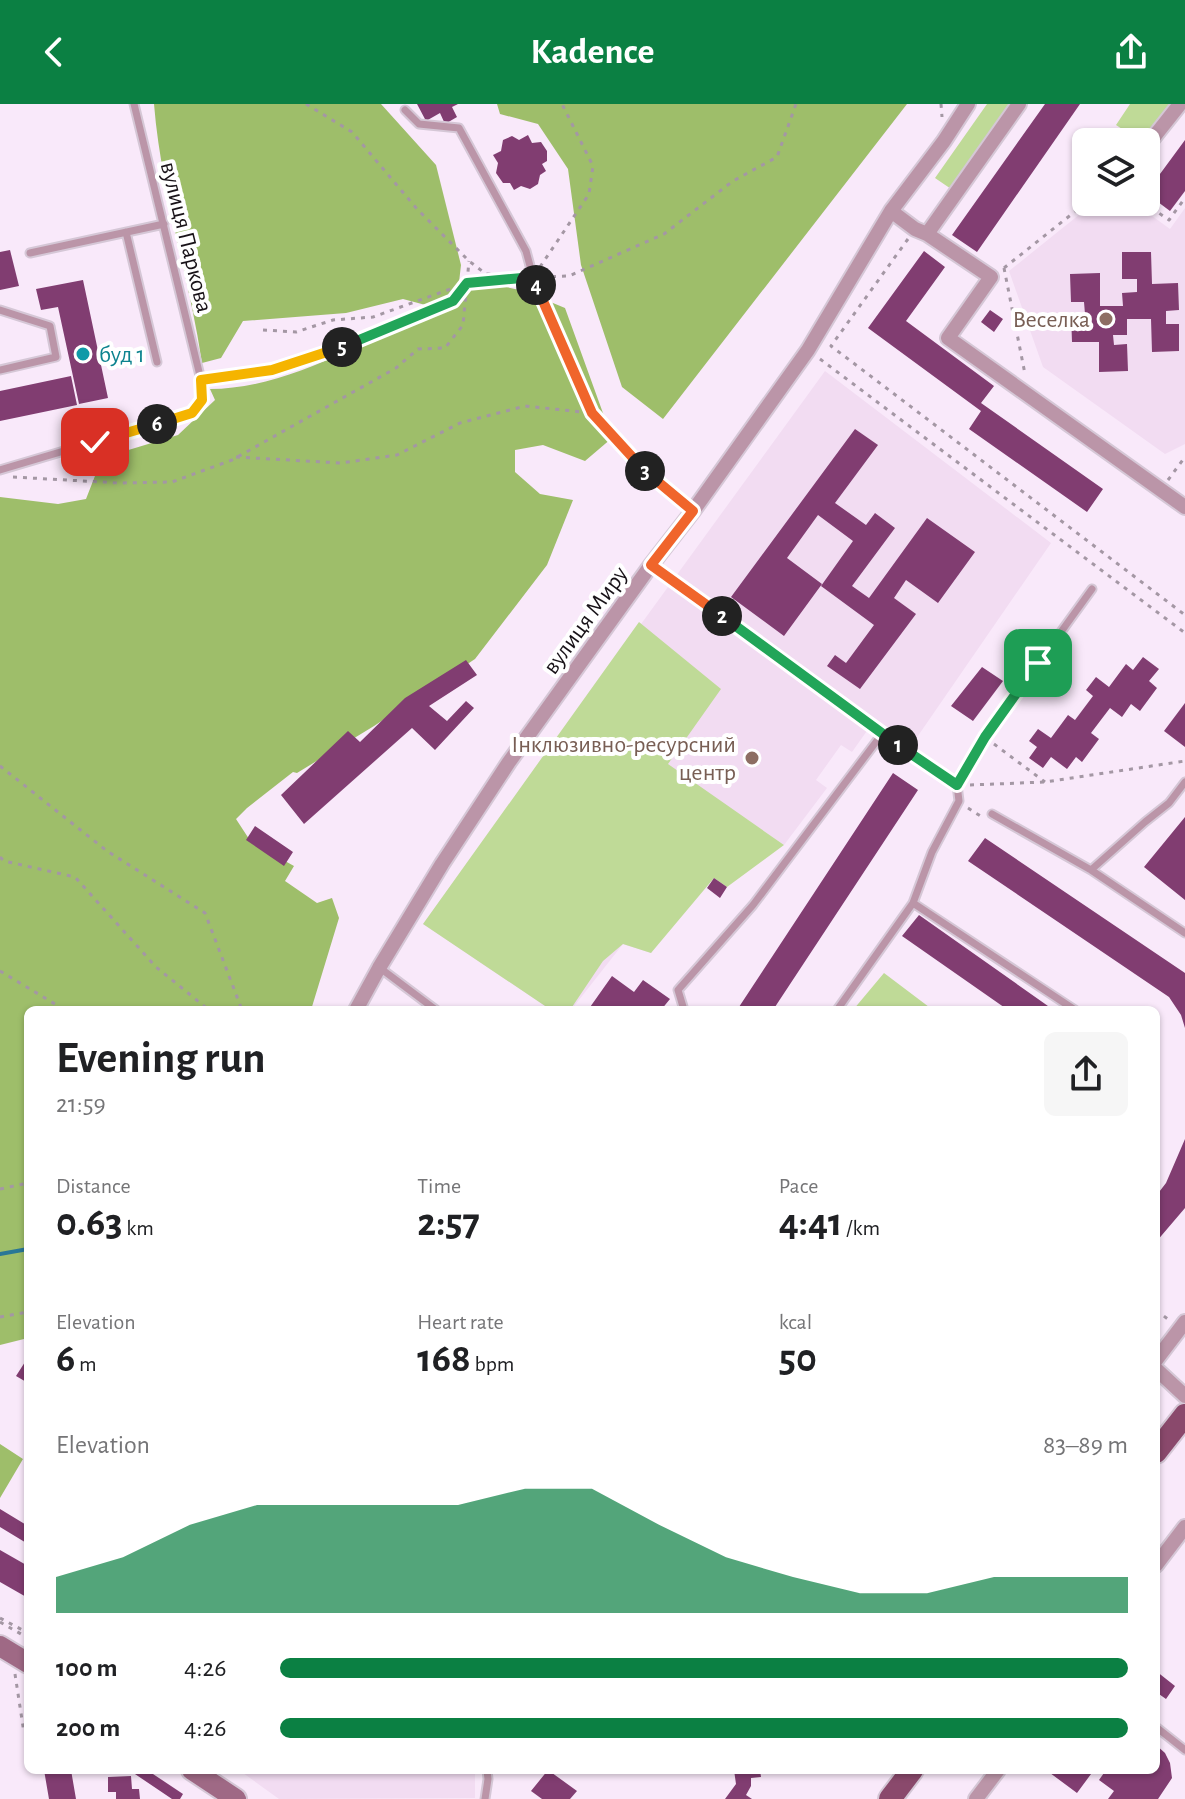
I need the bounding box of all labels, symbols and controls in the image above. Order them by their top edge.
icon: back [32,30,76,74]
icon: share [1109,30,1153,74]
text: Kadence [531,34,654,70]
map controls [1072,128,1160,216]
button: layers [1072,128,1160,216]
street label: вулиця Паркова [156,159,216,315]
pin: 4 [516,265,556,305]
text: 4 [530,274,542,296]
place label: Веселка [1012,308,1090,332]
marker: Веселка [1097,310,1115,328]
pin: 5 [322,327,362,367]
text: 5 [337,336,347,358]
place label: буд 1 [99,343,145,367]
marker: буд 1 [74,345,92,363]
pin: 6 [137,404,177,444]
pin [61,408,129,476]
text: 6 [152,413,162,435]
icon: check [73,420,117,464]
pin: 3 [625,451,665,491]
text: 3 [640,460,650,482]
street label: вулиця Миру [539,562,633,679]
pin: 2 [702,596,742,636]
text: 2 [717,605,727,627]
pin [1004,629,1072,697]
icon: arrive [1016,641,1060,685]
pin: 1 [878,725,918,765]
place label: Інклюзивно-ресурсний центр [511,733,736,785]
text: 1 [894,734,902,756]
marker: Інклюзивно-ресурсний центр [743,749,761,767]
button: share [1044,1032,1128,1116]
text: Evening run [56,1037,265,1081]
text: 21:59 [56,1091,106,1117]
text: Distance [56,1175,131,1197]
text: Time [417,1175,461,1197]
text: Pace [779,1175,818,1197]
text: 0.63 [56,1203,123,1243]
text: 2:57 [417,1203,480,1243]
text: 4:41 [779,1203,842,1243]
text: km [123,1217,154,1239]
text: /km [842,1217,880,1239]
text: Elevation [56,1311,136,1333]
text: Heart rate [417,1311,504,1333]
text: kcal [779,1311,812,1333]
text: 6 [56,1339,75,1379]
text: 168 [417,1339,471,1379]
text: 50 [779,1339,817,1379]
text: m [75,1353,97,1375]
text: bpm [471,1353,514,1375]
text: Elevation [56,1432,150,1458]
text: 83–89 m [1043,1432,1128,1458]
text: 100 m [56,1655,117,1681]
text: 4:26 [184,1655,227,1681]
text: 200 m [56,1715,120,1741]
text: 4:26 [184,1715,227,1741]

